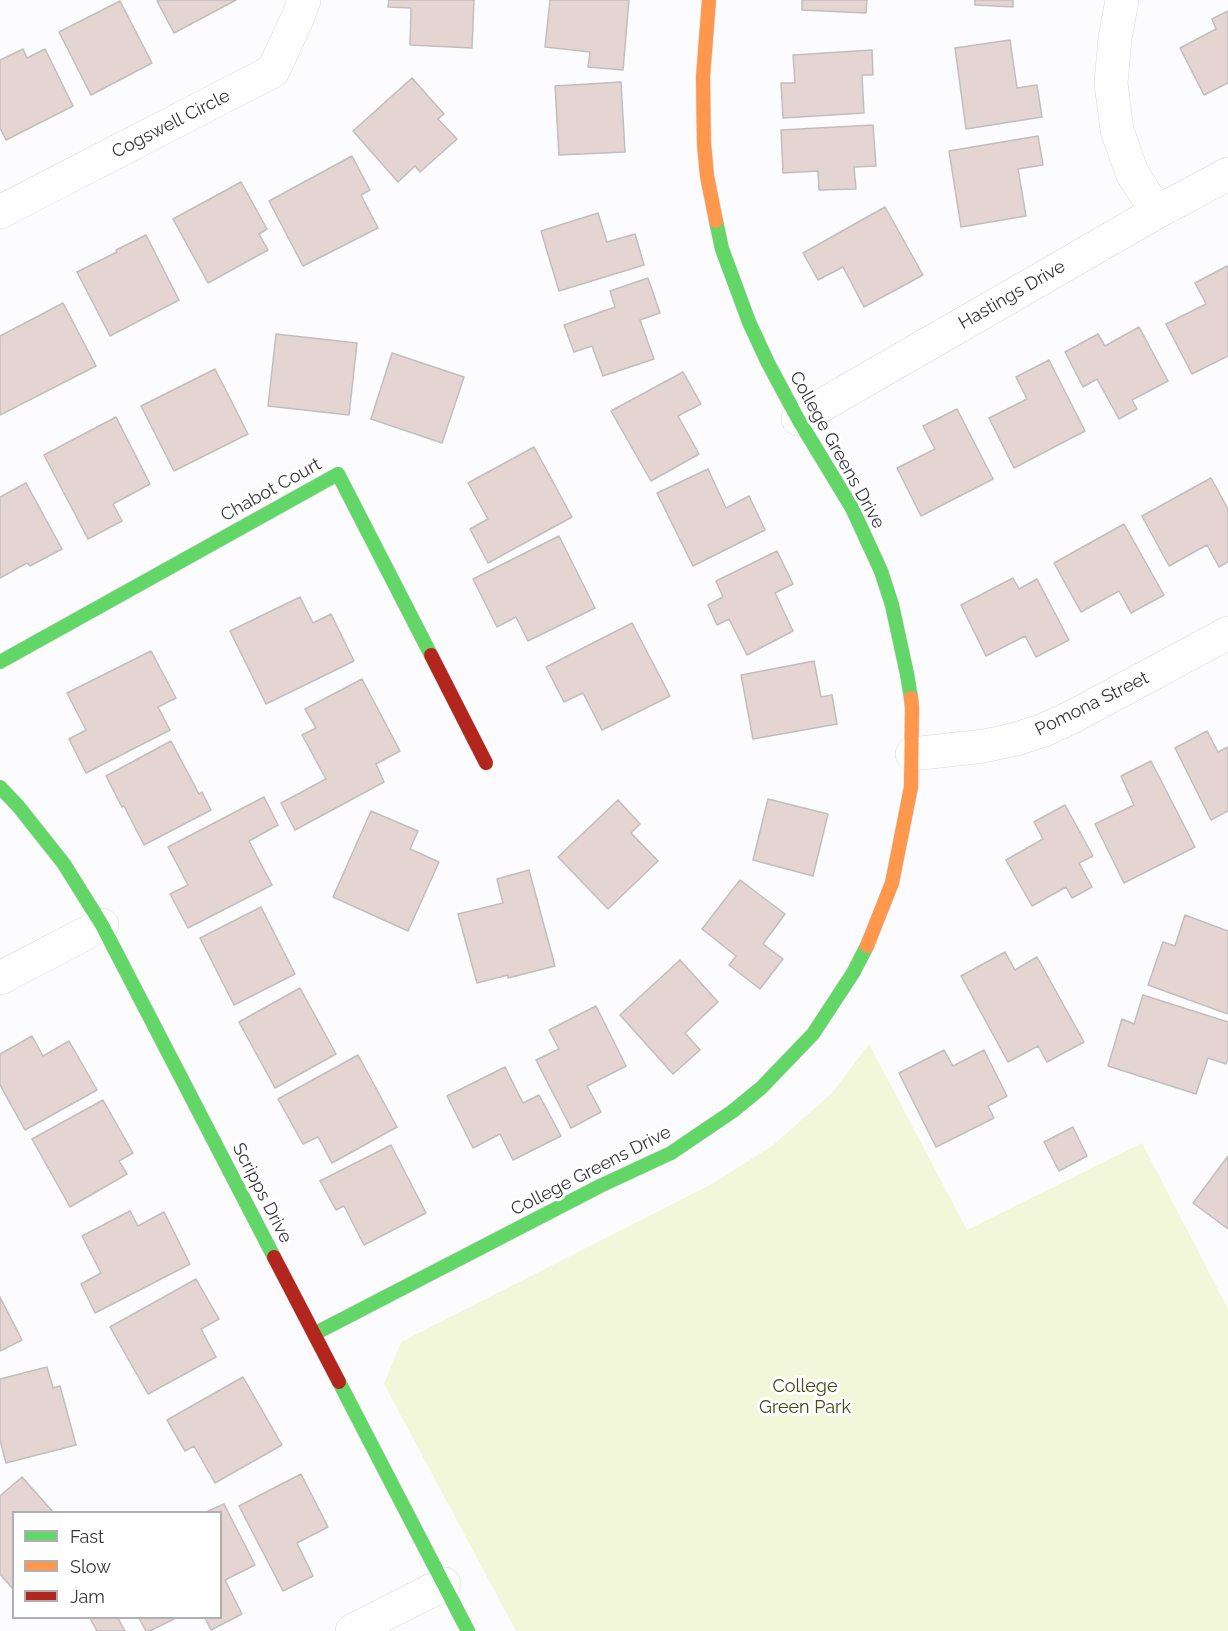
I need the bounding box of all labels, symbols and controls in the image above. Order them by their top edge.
street label: Cogswell Circle [108,85,234,163]
street label: Hastings Drive [955,256,1069,334]
street label: College Greens Drive [785,368,889,532]
street label: Chabot Court [217,454,325,526]
street label: Pomona Street [1032,667,1152,741]
street label: College Greens Drive [507,1121,675,1221]
street label: Scripps Drive [228,1139,296,1247]
park label: College Green Park [759,1376,851,1418]
legend [12,1511,222,1619]
text: Fast [70,1526,104,1547]
text: Slow [70,1556,111,1577]
text: Jam [70,1586,105,1607]

